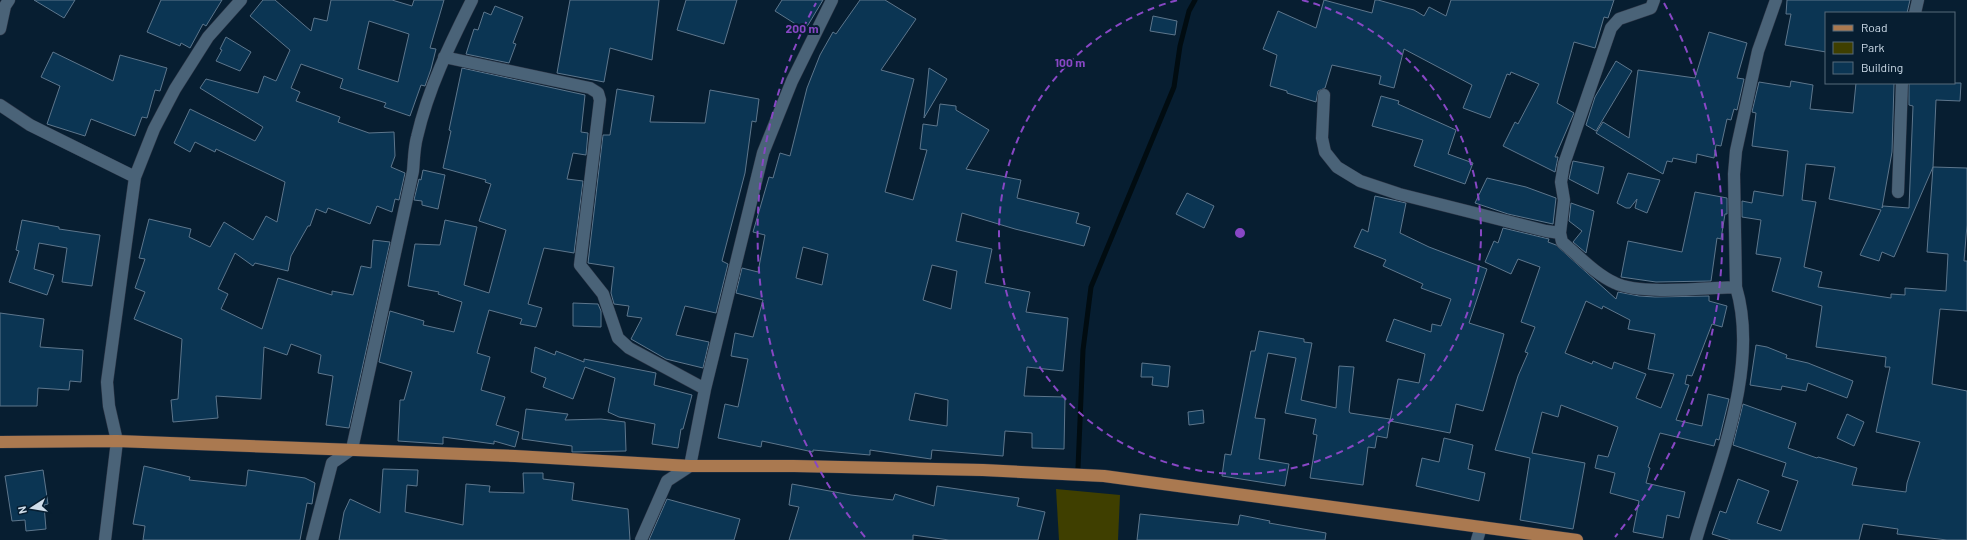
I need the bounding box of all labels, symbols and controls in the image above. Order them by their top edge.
legend [1825,12,1955,84]
text: Road [1861,20,1888,34]
text: 200 m [786,21,818,35]
text: Park [1861,40,1885,54]
text: 100 m [1055,55,1085,69]
text: Building [1861,60,1903,74]
centre of rings [1233,226,1247,240]
north arrow [12,488,52,528]
text: N [15,505,29,515]

